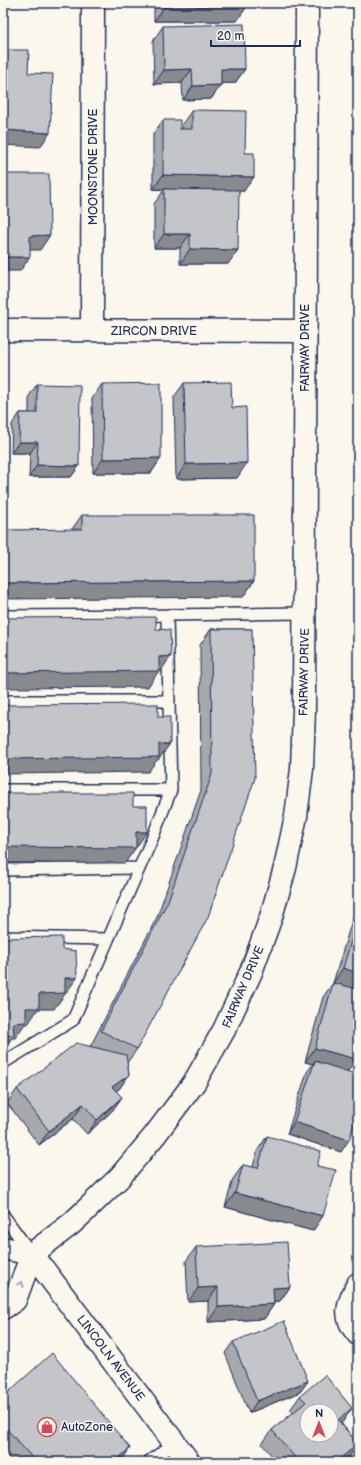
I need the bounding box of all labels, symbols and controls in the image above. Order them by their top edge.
scale bar [211,22,300,48]
text: 20 m [217,29,244,44]
street label: MOONSTONE DRIVE [86,109,101,225]
street label: FAIRWAY DRIVE [298,304,313,392]
street label: ZIRCON DRIVE [110,324,197,339]
street label: FAIRWAY DRIVE [296,628,313,716]
street label: FAIRWAY DRIVE [219,944,268,1031]
one-way arrow [17,1281,25,1288]
street label: LINCOLN AVENUE [73,1312,148,1404]
north arrow [299,1403,339,1443]
text: N [315,1407,323,1420]
shop icon: AutoZone [36,1416,58,1438]
place label: AutoZone [61,1420,113,1435]

